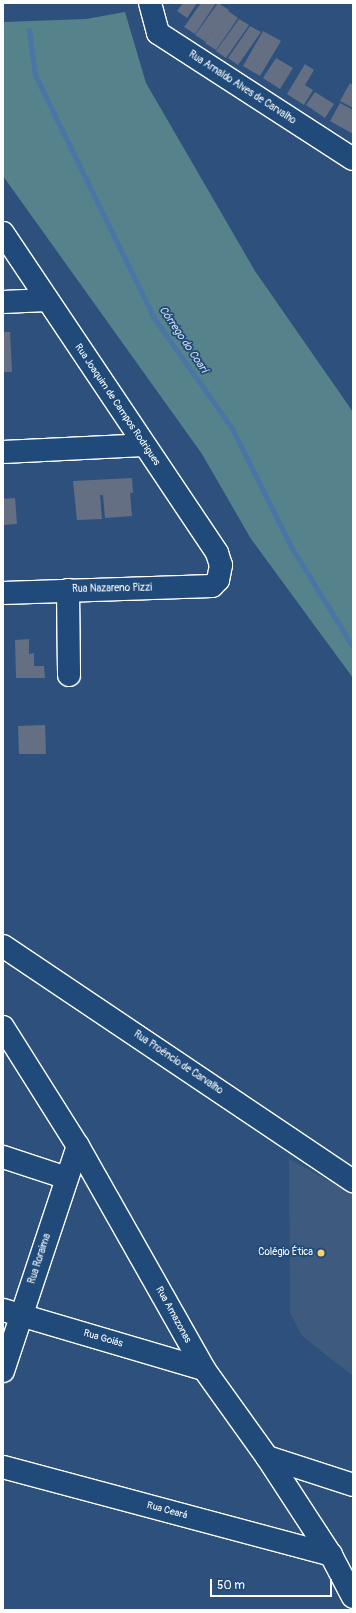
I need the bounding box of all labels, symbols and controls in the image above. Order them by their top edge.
street label: Rua Arnaldo Alves de Carvalho [186,49,298,127]
water label: Córrego do Coarí [156,304,210,376]
street label: Rua Joaquim de Campos Rodrigues [72,342,162,468]
street label: Rua Nazareno Pizzi [72,582,152,596]
street label: Rua Proêncio de Carvalho [131,1029,225,1097]
street label: Rua Roraima [26,1232,54,1286]
place label: Colégio Ética [258,1247,313,1259]
marker: Colégio Ética [316,1248,326,1258]
street label: Rua Amazonas [153,1285,193,1345]
street label: Rua Goiás [82,1328,124,1350]
street label: Rua Ceará [145,1500,189,1522]
scale bar [212,1571,334,1597]
text: 50 m [217,1578,245,1593]

